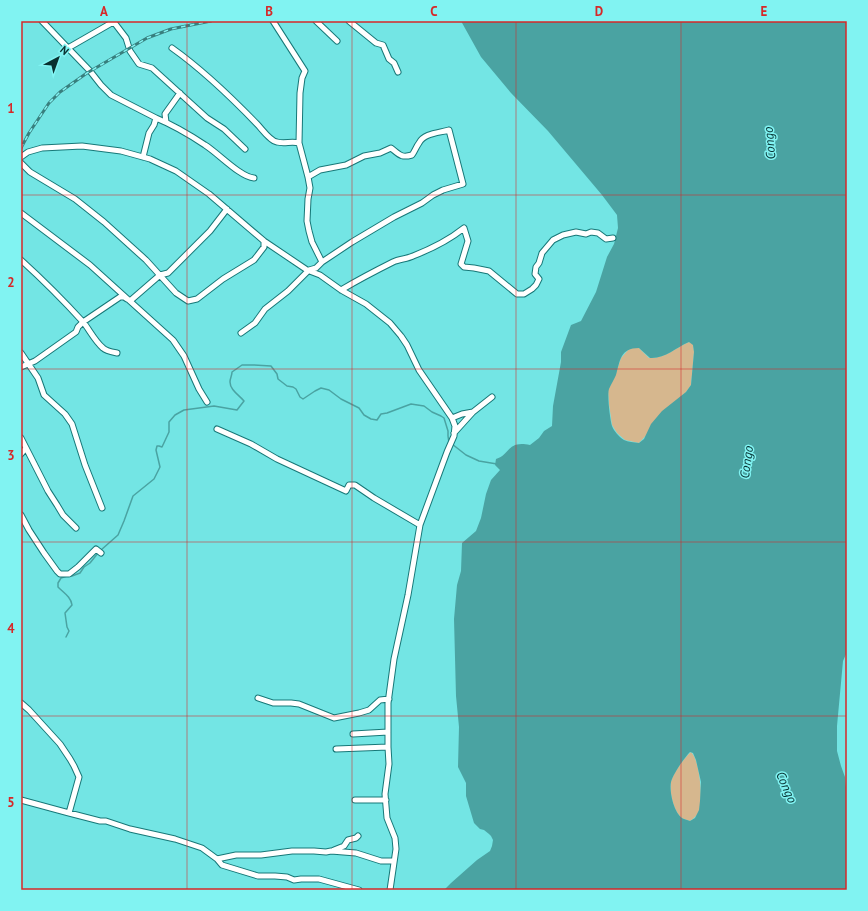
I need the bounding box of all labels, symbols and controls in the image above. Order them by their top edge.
text: A [100,3,108,20]
text: B [265,3,273,20]
text: C [430,3,438,20]
text: D [595,3,603,20]
text: E [761,3,768,20]
north arrow [38,38,78,78]
text: N [57,43,72,58]
text: 1 [7,100,15,117]
water label: Congo [760,125,779,160]
text: 2 [7,274,15,291]
water label: Congo [736,444,757,480]
text: 3 [7,447,15,464]
text: 4 [7,620,15,637]
water label: Congo [772,769,801,806]
text: 5 [7,794,15,811]

